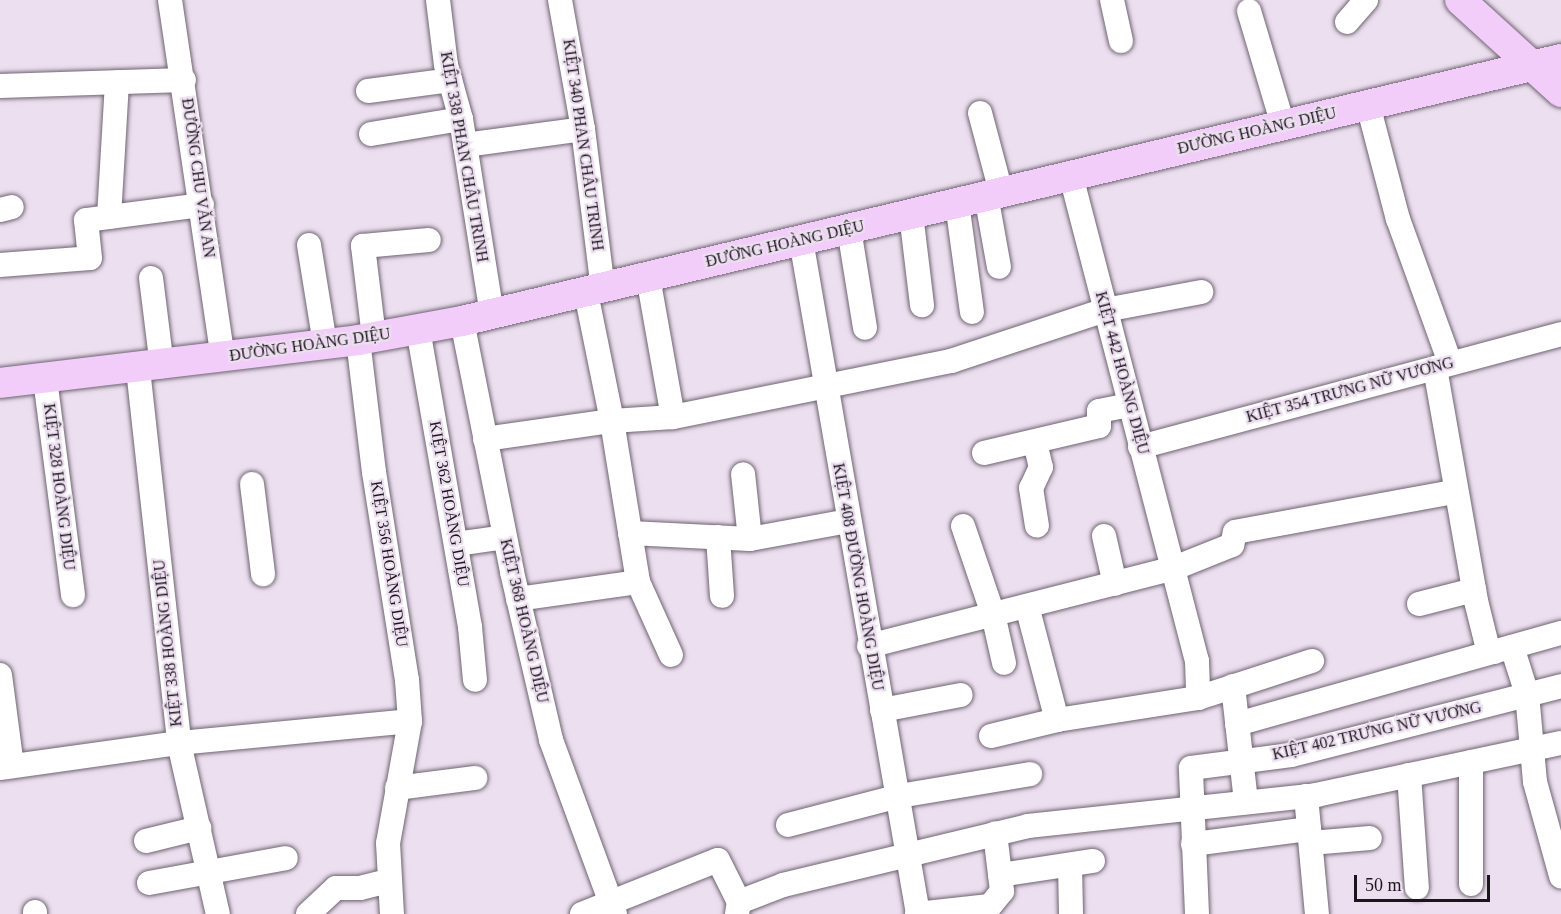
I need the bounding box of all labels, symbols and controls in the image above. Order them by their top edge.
street label: KIỆT 340 PHAN CHÂU TRINH [559,38,607,252]
street label: KIỆT 338 PHAN CHÂU TRINH [436,50,492,264]
street label: ĐƯỜNG CHU VĂN AN [177,96,219,260]
street label: ĐƯỜNG HOÀNG DIỆU [1176,103,1338,159]
street label: ĐƯỜNG HOÀNG DIỆU [704,216,866,272]
street label: KIỆT 442 HOÀNG DIỆU [1091,289,1153,457]
street label: ĐƯỜNG HOÀNG DIỆU [228,324,392,366]
street label: KIỆT 354 TRƯNG NỮ VƯƠNG [1244,353,1456,427]
street label: KIỆT 328 HOÀNG DIỆU [39,402,79,572]
street label: KIỆT 362 HOÀNG DIỆU [425,419,473,589]
street label: KIỆT 408 ĐƯỜNG HOÀNG DIỆU [828,462,888,692]
street label: KIỆT 356 HOÀNG DIỆU [366,479,412,649]
street label: KIỆT 368 HOÀNG DIỆU [496,537,552,705]
street label: KIỆT 338 HOÀNG DIỆU [150,558,186,728]
street label: KIỆT 402 TRƯNG NỮ VƯƠNG [1270,697,1484,765]
scale bar [1357,863,1494,901]
text: 50 m [1365,875,1402,895]

